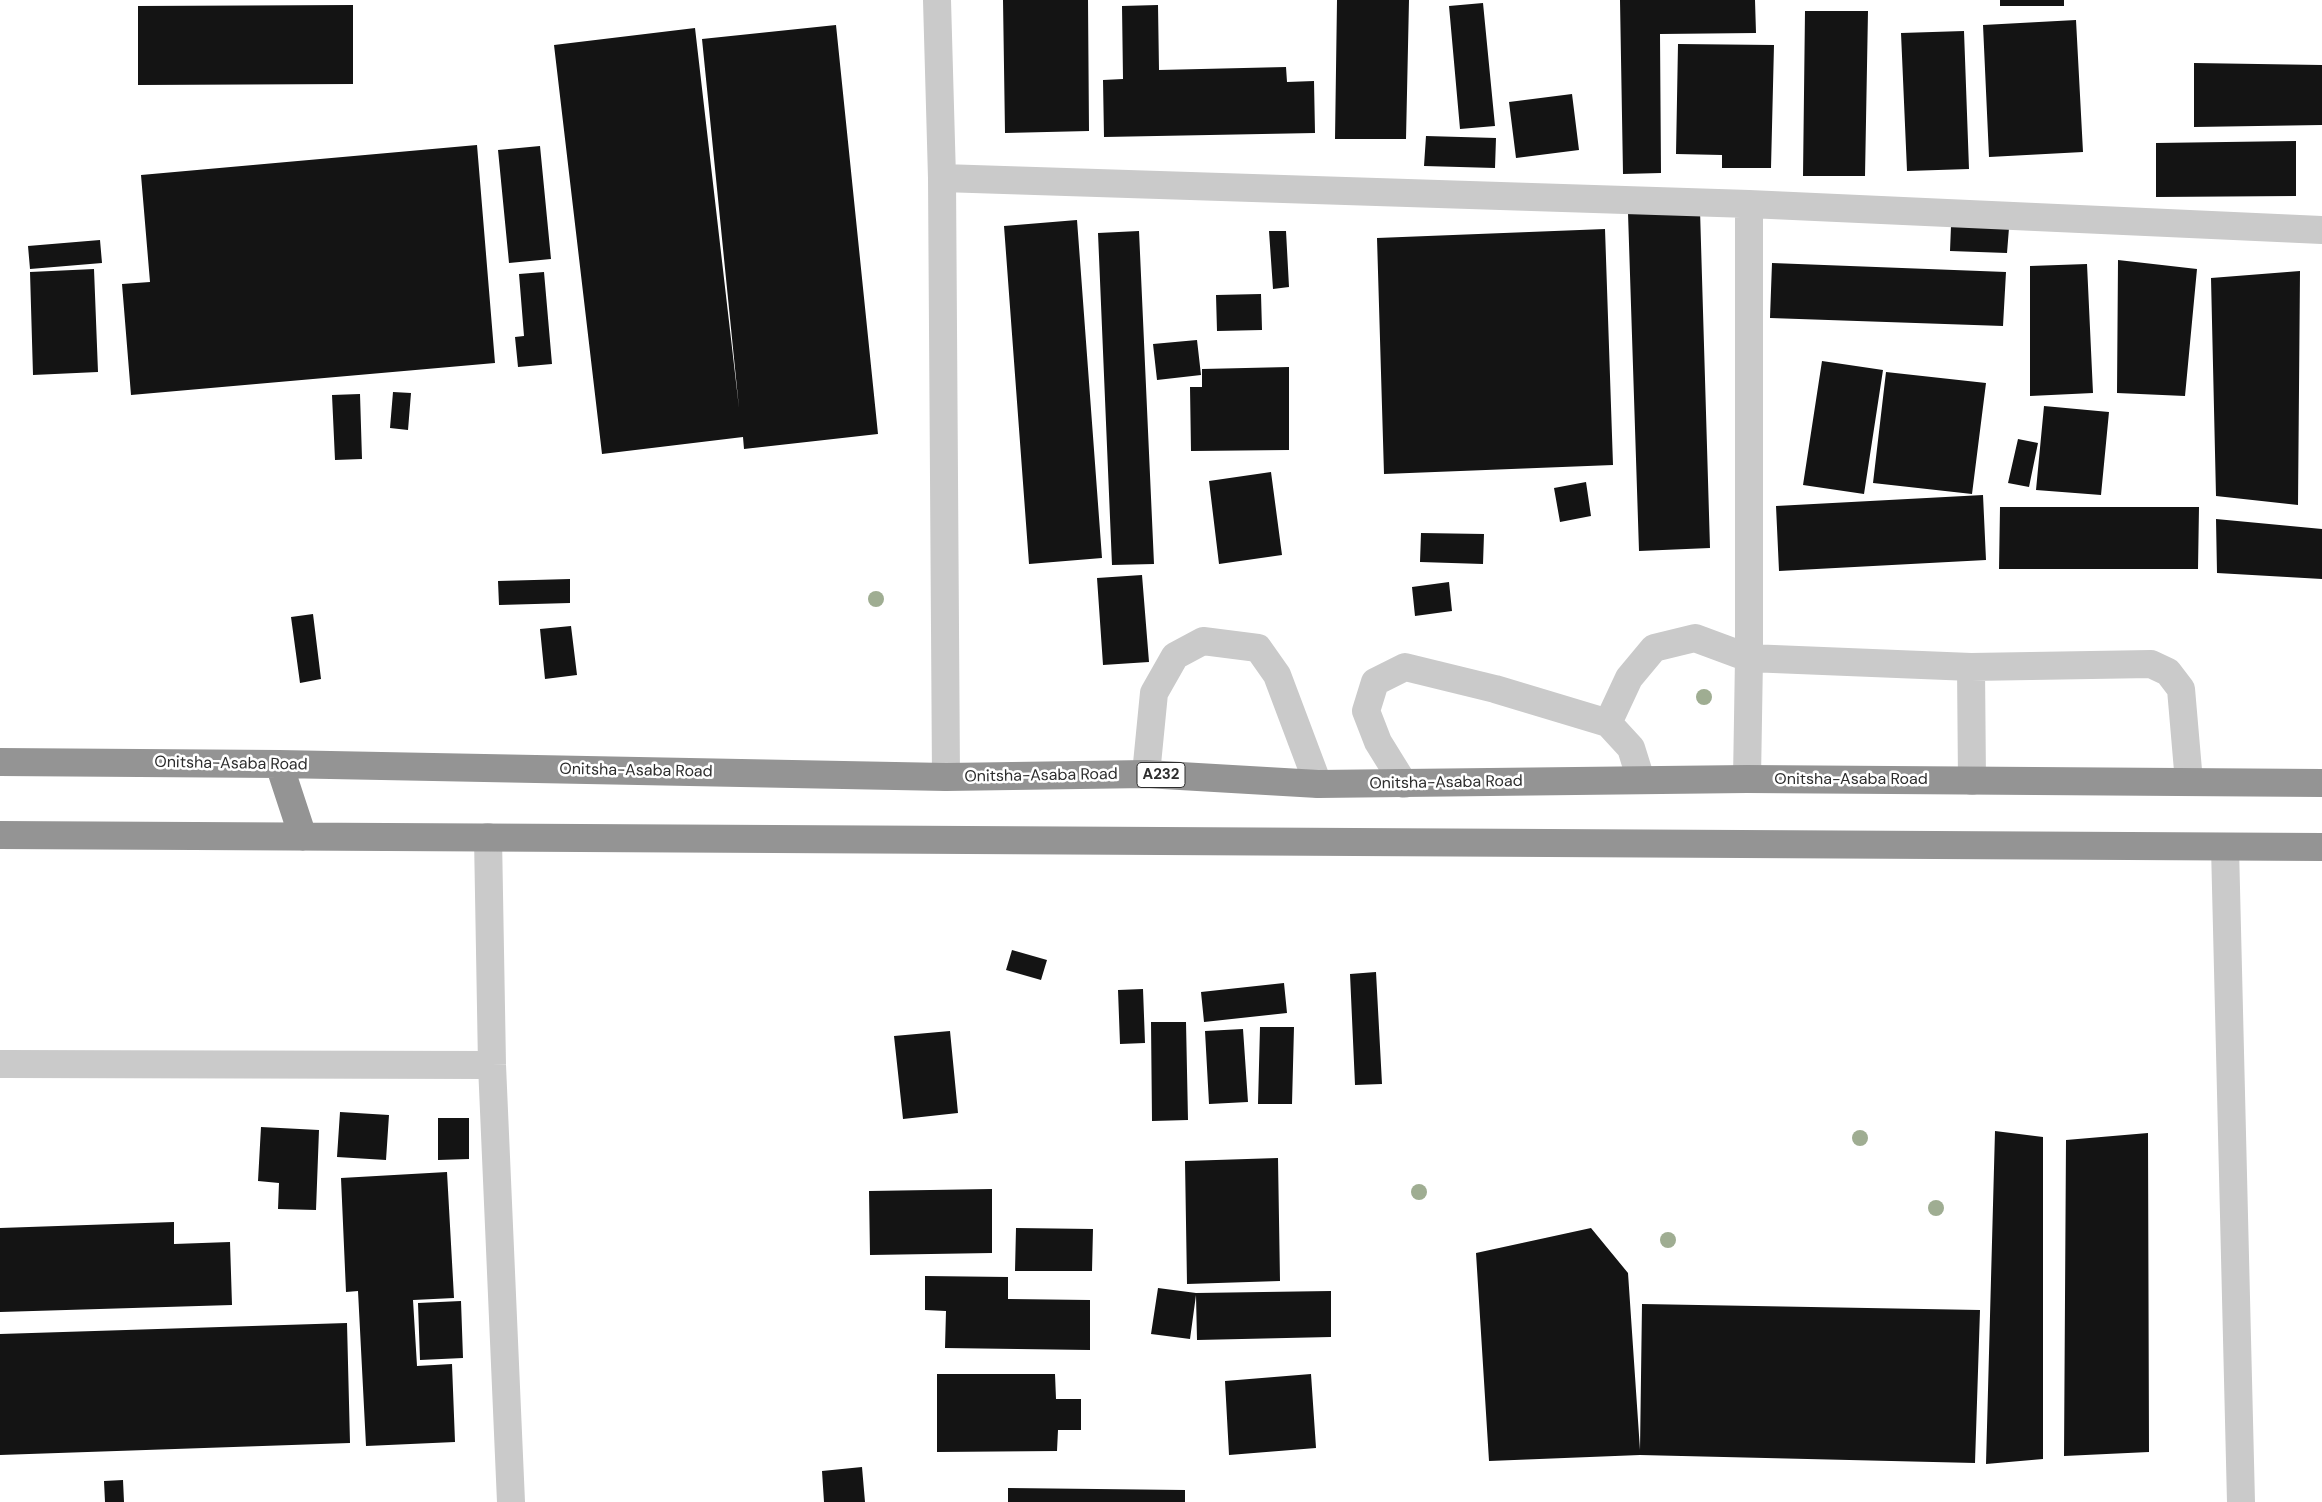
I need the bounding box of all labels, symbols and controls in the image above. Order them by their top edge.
street label: Onitsha-Asaba Road [154,753,308,775]
street label: Onitsha-Asaba Road [559,760,713,782]
road number: A232 [1137,762,1185,788]
street label: Onitsha-Asaba Road [964,765,1118,787]
street label: Onitsha-Asaba Road [1774,770,1928,790]
street label: Onitsha-Asaba Road [1369,772,1523,794]

